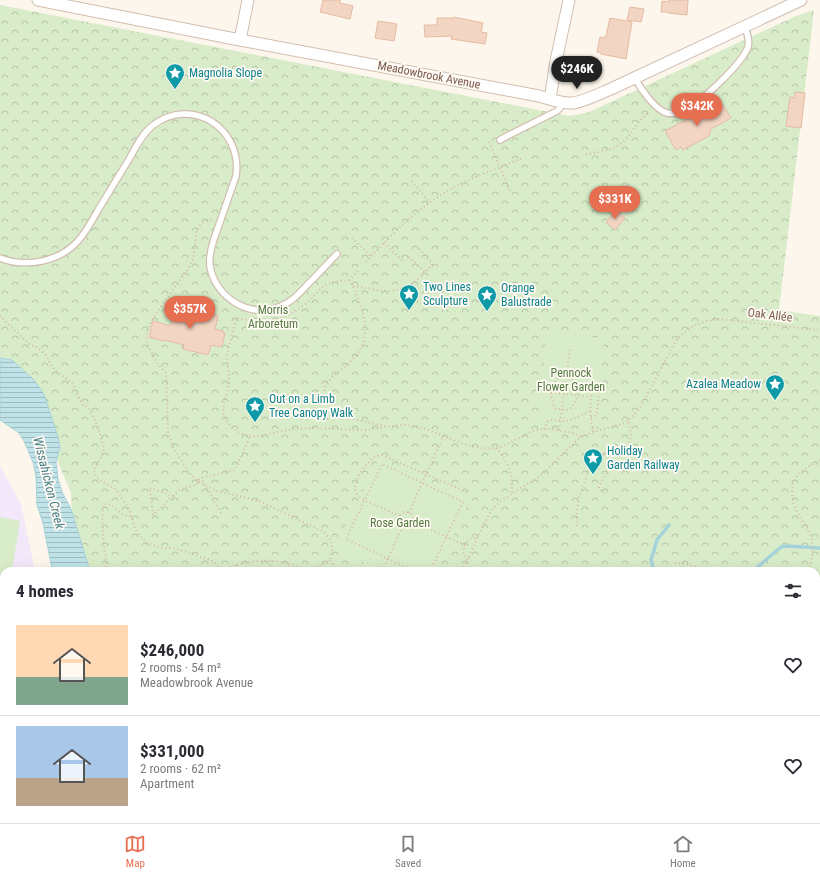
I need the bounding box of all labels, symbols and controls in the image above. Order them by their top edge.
pin: $246K [549,56,605,90]
street label: Meadowbrook Avenue [376,58,482,92]
text: $246K [560,61,594,76]
place icon: Magnolia Slope [164,62,186,90]
place label: Magnolia Slope [189,66,262,80]
pin: $342K [669,93,725,127]
text: $342K [680,98,714,113]
pin: $331K [587,186,643,220]
text: $331K [598,191,632,206]
place label: Two Lines Sculpture [423,280,471,308]
place label: Orange Balustrade [501,281,552,309]
place icon: Two Lines Sculpture [398,283,420,311]
place icon: Orange Balustrade [476,284,498,312]
pin: $357K [162,296,218,330]
text: $357K [173,301,207,316]
park label: Morris Arboretum [248,303,298,331]
street label: Oak Allée [747,305,793,325]
park label: Pennock Flower Garden [537,366,605,394]
place icon: Azalea Meadow [764,373,786,401]
place label: Azalea Meadow [686,377,761,391]
place label: Out on a Limb Tree Canopy Walk [269,392,354,420]
place icon: Out on a Limb Tree Canopy Walk [244,395,266,423]
water label: Wissahickon Creek [30,435,68,531]
place label: Holiday Garden Railway [607,444,680,472]
place icon: Holiday Garden Railway [582,447,604,475]
park label: Rose Garden [370,516,430,530]
icon: filters [782,580,804,602]
text: 4 homes [16,581,74,601]
text: $246,000 [140,640,204,660]
icon: home [48,641,96,689]
icon: heart [782,654,804,676]
text: 2 rooms · 54 m² [140,660,221,675]
text: Meadowbrook Avenue [140,675,253,690]
text: $331,000 [140,741,204,761]
icon: home [48,742,96,790]
icon: heart [782,755,804,777]
text: 2 rooms · 62 m² [140,761,221,776]
text: Apartment [140,776,194,791]
tab: Map [124,833,146,870]
tab: Saved [395,833,421,870]
tab: Home [670,833,696,870]

